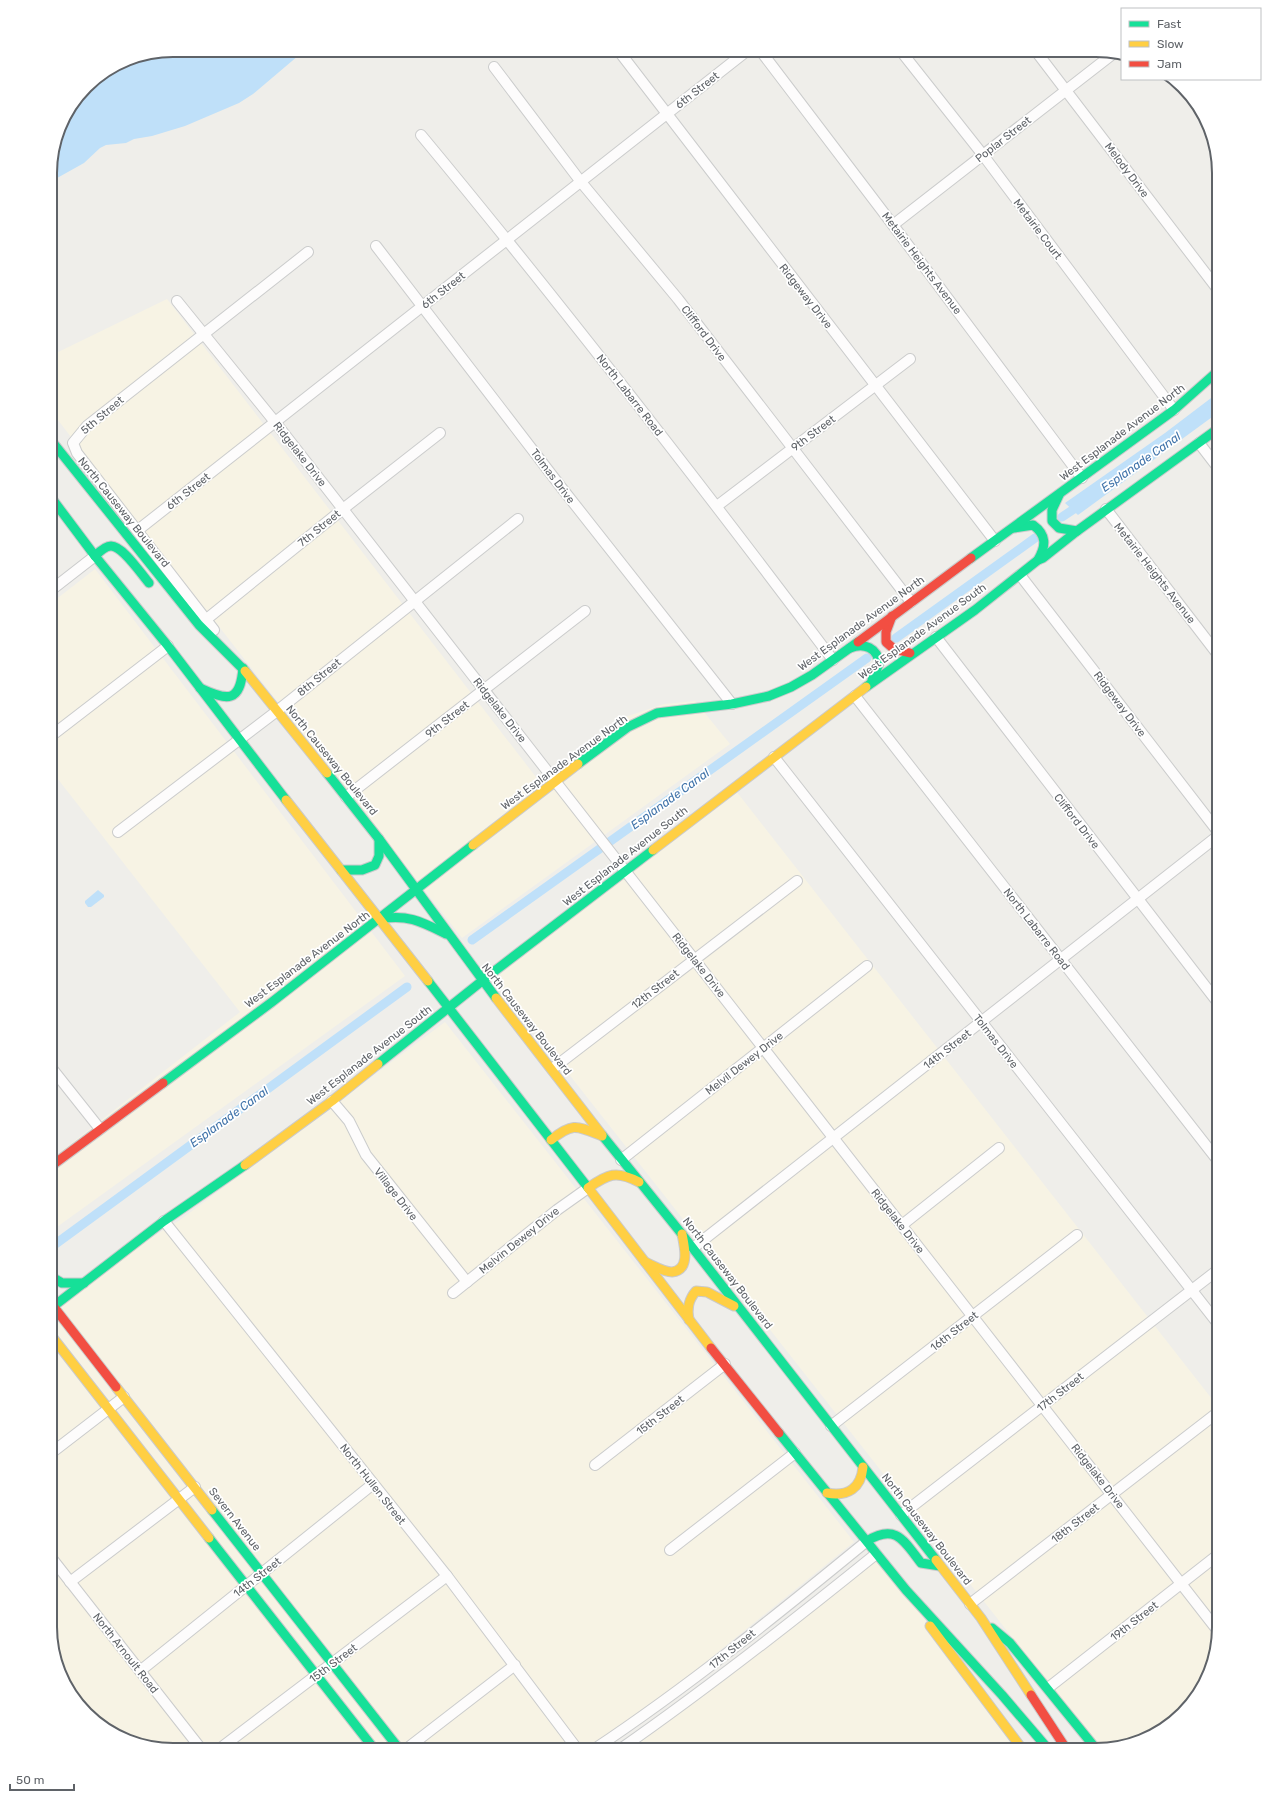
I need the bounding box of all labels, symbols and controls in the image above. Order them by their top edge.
legend [1121,8,1261,80]
text: Fast [1157,17,1181,31]
text: Slow [1157,37,1184,51]
text: Jam [1157,57,1182,71]
street label: 6th Street [673,69,722,112]
street label: Poplar Street [973,113,1034,165]
street label: Melody Drive [1102,140,1151,200]
street label: Metairie Court [1011,197,1065,263]
street label: Metairie Heights Avenue [879,210,964,317]
street label: Ridgeway Drive [776,261,835,331]
street label: 6th Street [419,269,468,312]
street label: Clifford Drive [678,303,729,364]
street label: North Labarre Road [594,352,665,439]
street label: West Esplanade Avenue North [1057,381,1187,484]
street label: 5th Street [78,393,127,437]
street label: 9th Street [789,412,839,454]
street label: Ridgelake Drive [270,419,329,489]
water label: Esplanade Canal [1099,429,1184,495]
street label: Tolmas Drive [528,446,577,506]
street label: North Causeway Boulevard [75,455,172,570]
street label: 6th Street [164,470,213,513]
street label: 7th Street [295,507,344,550]
street label: Metairie Heights Avenue [1111,520,1198,626]
street label: West Esplanade Avenue North [796,573,927,674]
street label: West Esplanade Avenue South [856,581,989,682]
street label: 8th Street [295,655,344,699]
street label: Ridgeway Drive [1091,669,1148,740]
street label: Ridgelake Drive [470,675,529,745]
street label: 9th Street [423,698,472,741]
street label: North Causeway Boulevard [283,703,380,818]
street label: West Esplanade Avenue North [499,712,630,813]
water label: Esplanade Canal [628,765,713,832]
street label: Clifford Drive [1051,791,1102,851]
street label: West Esplanade Avenue South [560,804,690,909]
street label: North Labarre Road [1001,886,1072,973]
street label: West Esplanade Avenue North [242,908,372,1011]
street label: Ridgelake Drive [669,930,728,1000]
street label: North Causeway Boulevard [479,961,574,1078]
street label: 12th Street [629,966,682,1012]
street label: West Esplanade Avenue South [304,1003,434,1108]
street label: Tolmas Drive [970,1012,1021,1071]
street label: 14th Street [921,1026,974,1072]
street label: Melvil Dewey Drive [703,1029,786,1098]
water label: Esplanade Canal [187,1083,272,1150]
street label: Village Drive [371,1165,420,1223]
street label: Ridgelake Drive [868,1186,927,1256]
street label: Melvin Dewey Drive [477,1204,562,1277]
street label: North Causeway Boulevard [680,1215,775,1332]
street label: 16th Street [928,1308,981,1354]
street label: 17th Street [1034,1370,1087,1415]
street label: 15th Street [634,1392,687,1438]
street label: North Hullen Street [337,1441,409,1528]
street label: Ridgelake Drive [1068,1441,1127,1511]
street label: North Causeway Boulevard [879,1471,974,1588]
street label: Severn Avenue [206,1485,263,1554]
street label: 18th Street [1049,1500,1102,1546]
street label: 14th Street [231,1554,284,1600]
street label: 19th Street [1108,1598,1161,1644]
street label: North Arnoult Road [90,1611,161,1696]
street label: 17th Street [707,1626,759,1672]
street label: 15th Street [307,1641,360,1686]
scale bar [10,1766,74,1792]
text: 50 m [16,1773,44,1787]

